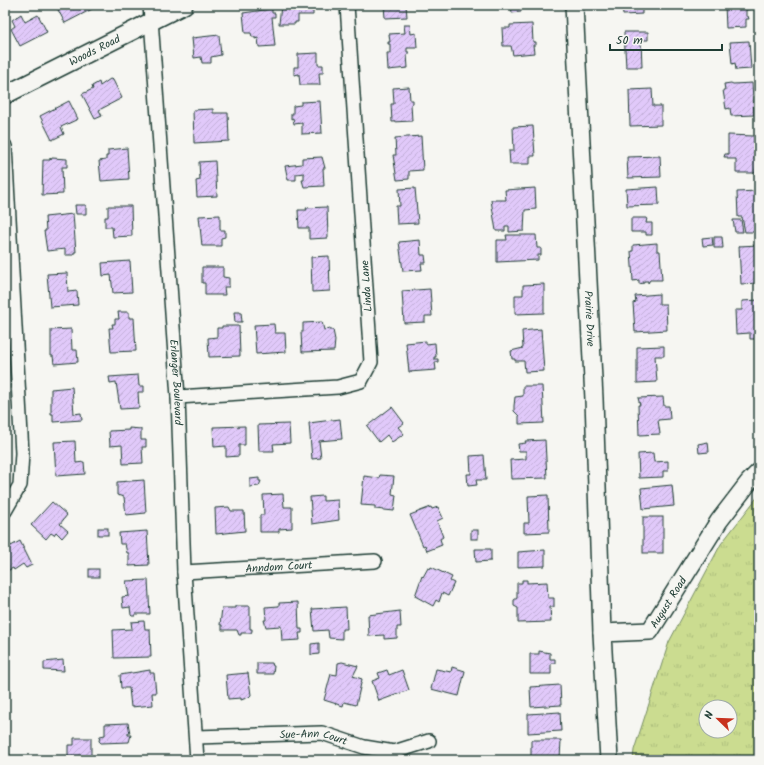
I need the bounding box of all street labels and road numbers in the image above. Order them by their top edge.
street label: Woods Road [66,30,124,71]
street label: Linda Lane [356,260,378,312]
street label: Prairie Drive [579,290,599,347]
street label: Erlanger Boulevard [164,339,187,426]
street label: Anndom Court [245,557,314,578]
street label: August Road [646,573,692,632]
street label: Sue-Ann Court [279,725,350,751]

